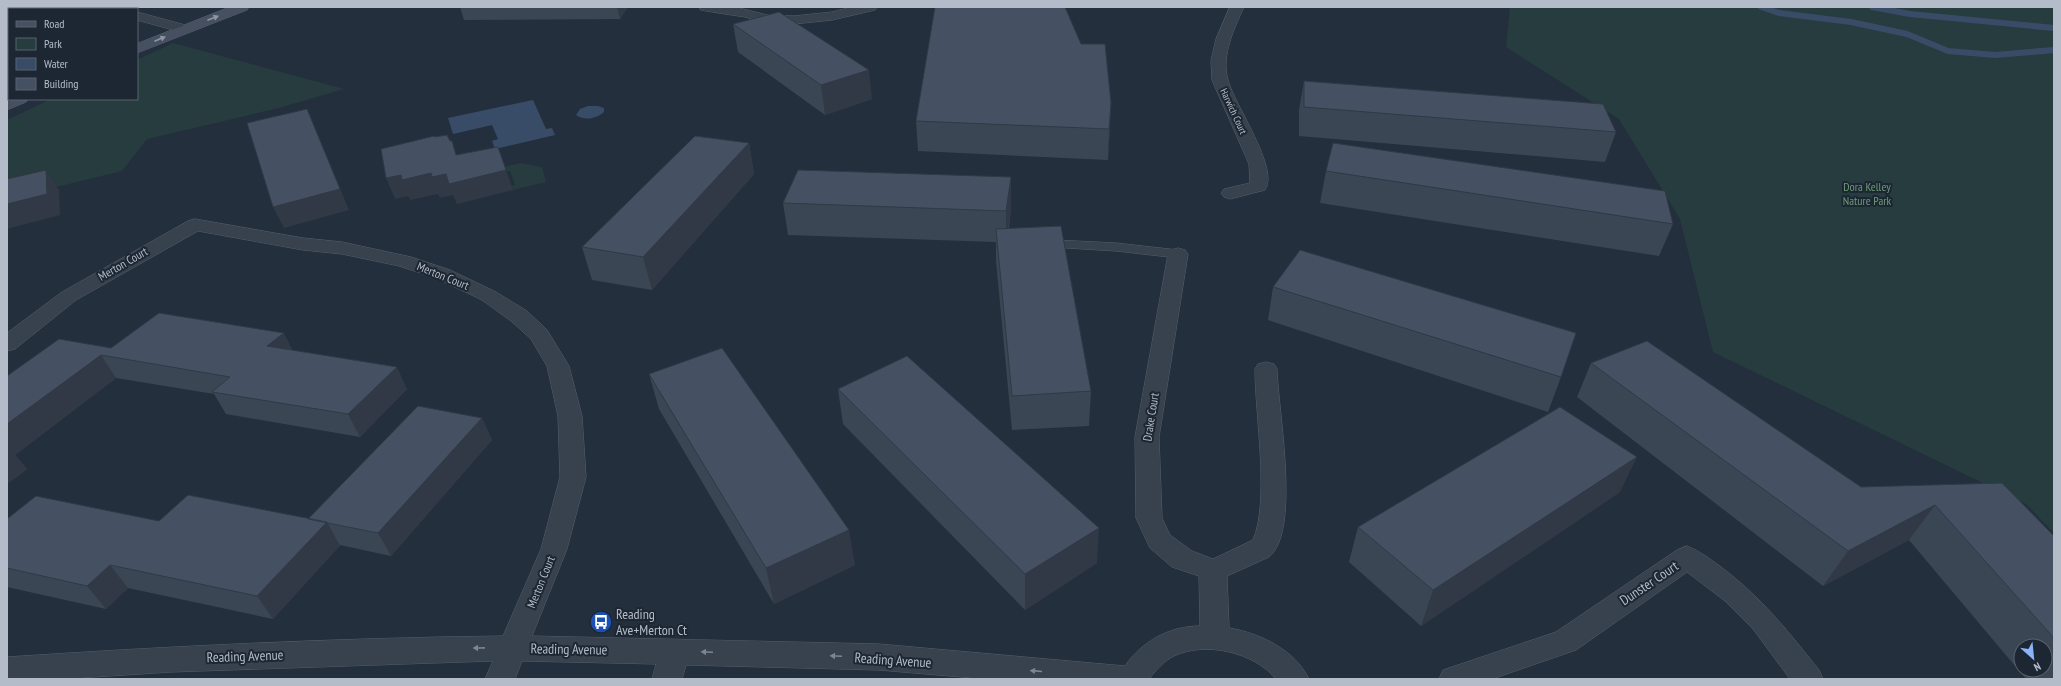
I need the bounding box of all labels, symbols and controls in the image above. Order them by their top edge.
legend [8,8,138,100]
one-way arrow [208,14,220,20]
text: Road [44,16,64,31]
one-way arrow [155,35,167,41]
text: Park [44,36,62,51]
text: Water [44,56,69,71]
text: Building [44,76,79,91]
street label: Harwich Court [1217,86,1250,136]
park label: Dora Kelley Nature Park [1843,179,1892,208]
street label: Merton Court [95,243,151,284]
street label: Merton Court [415,258,472,293]
street label: Drake Court [1139,391,1162,442]
street label: Merton Court [523,553,558,610]
street label: Dunster Court [1616,557,1682,609]
place label: Reading Ave+Merton Ct [616,605,687,639]
bus stop icon: Reading Ave+Merton Ct [588,609,614,635]
north arrow [2013,638,2053,678]
street label: Reading Avenue [530,639,608,659]
one-way arrow [472,645,485,651]
street label: Reading Avenue [206,646,284,666]
street label: Reading Avenue [854,648,932,672]
one-way arrow [701,649,713,656]
one-way arrow [829,653,842,659]
text: N [2032,659,2043,675]
one-way arrow [1030,667,1042,674]

